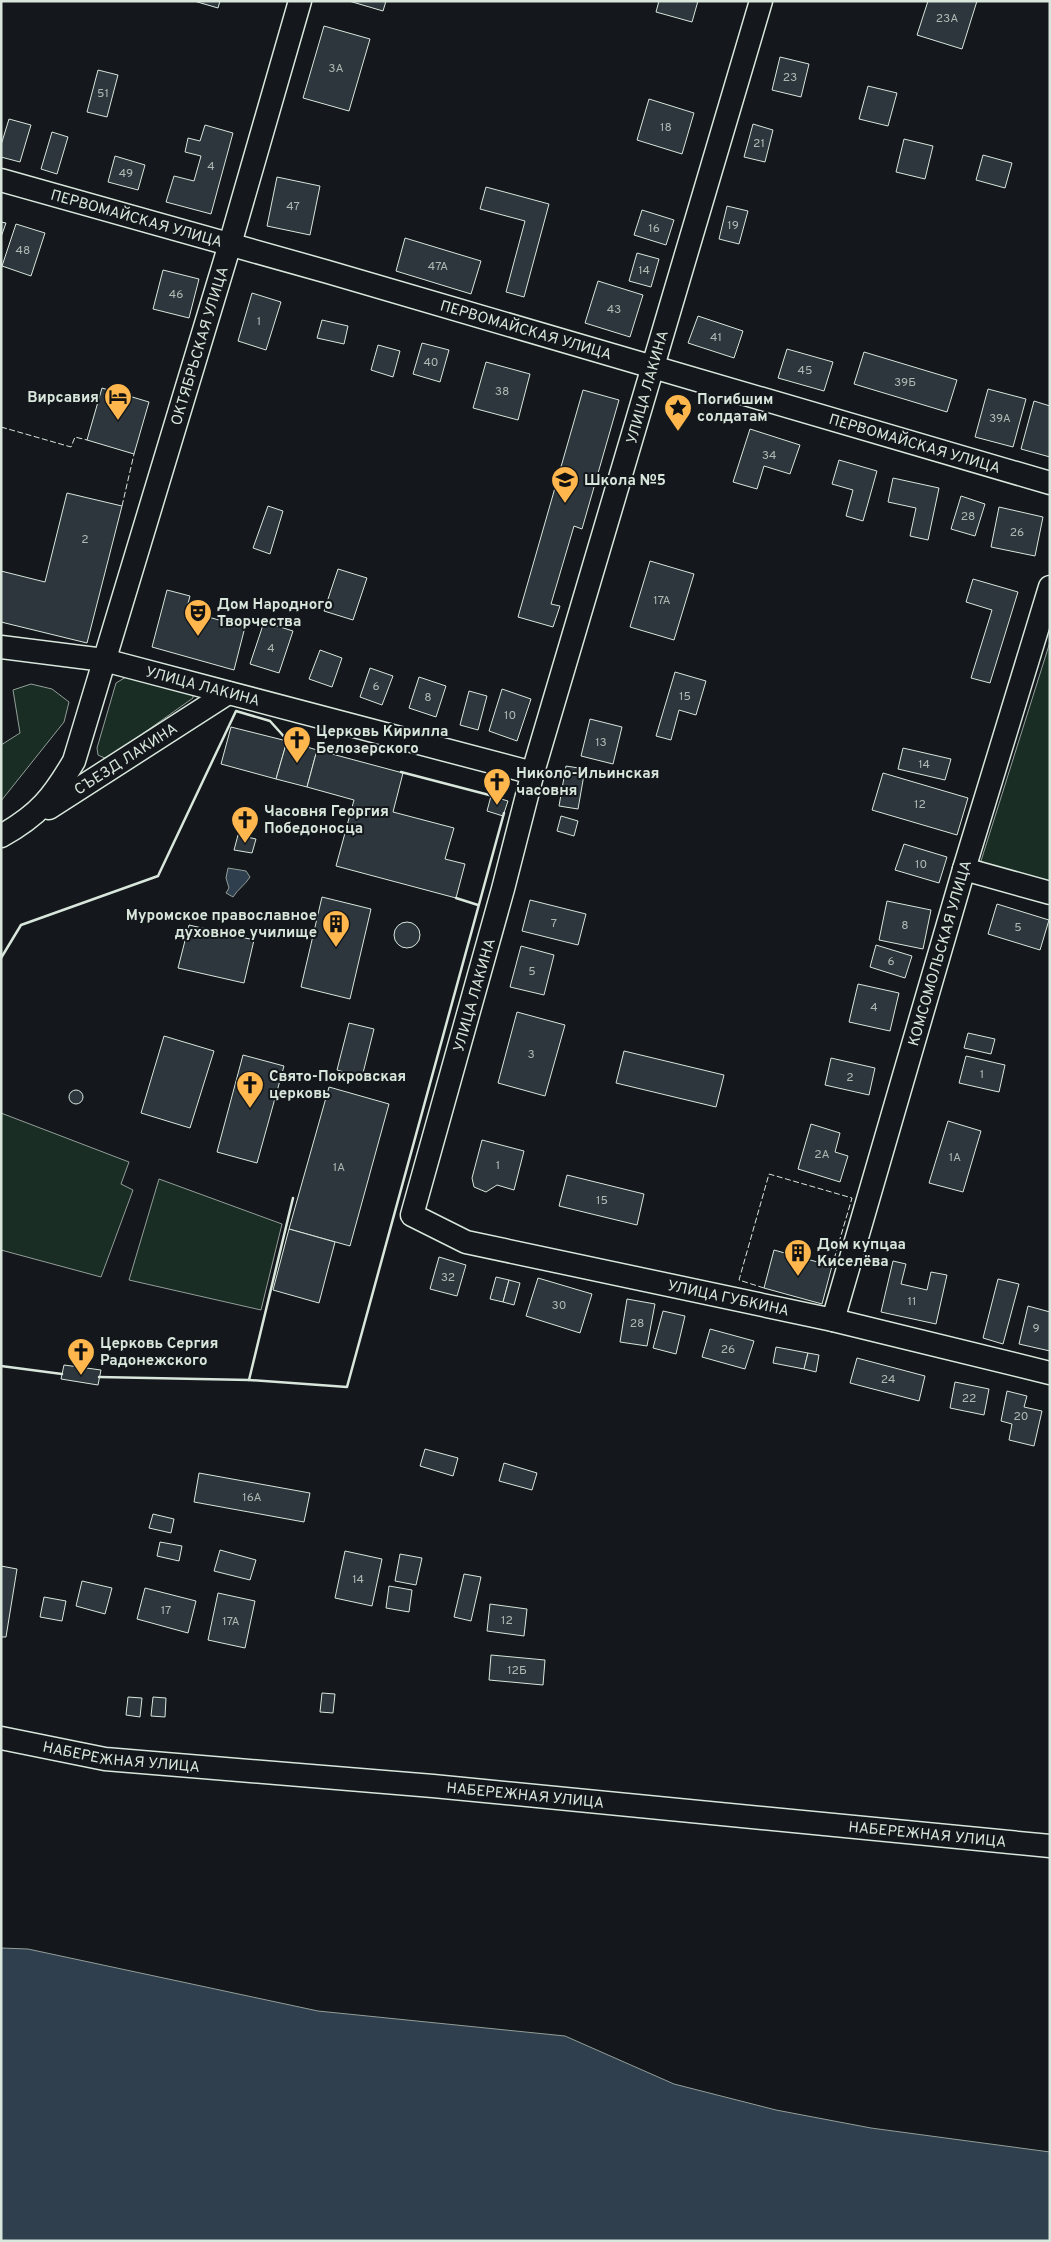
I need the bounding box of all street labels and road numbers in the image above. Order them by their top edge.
street label: ПЕРВОМАЙСКАЯ УЛИЦА [48,186,224,253]
street label: ОКТЯБРЬСКАЯ УЛИЦА [168,265,234,428]
street label: ПЕРВОМАЙСКАЯ УЛИЦА [438,297,614,365]
street label: УЛИЦА ЛАКИНА [623,328,674,446]
street label: ПЕРВОМАЙСКАЯ УЛИЦА [826,411,1002,479]
street label: УЛИЦА ЛАКИНА [143,663,262,712]
street label: СЪЕЗД ЛАКИНА [71,720,182,800]
street label: КОМСОМОЛЬСКАЯ УЛИЦА [905,858,977,1049]
street label: УЛИЦА ЛАКИНА [450,936,501,1054]
street label: УЛИЦА ГУБКИНА [666,1277,791,1321]
street label: НАБЕРЕЖНАЯ УЛИЦА [41,1739,200,1778]
street label: НАБЕРЕЖНАЯ УЛИЦА [445,1779,605,1814]
street label: НАБЕРЕЖНАЯ УЛИЦА [848,1818,1007,1853]

